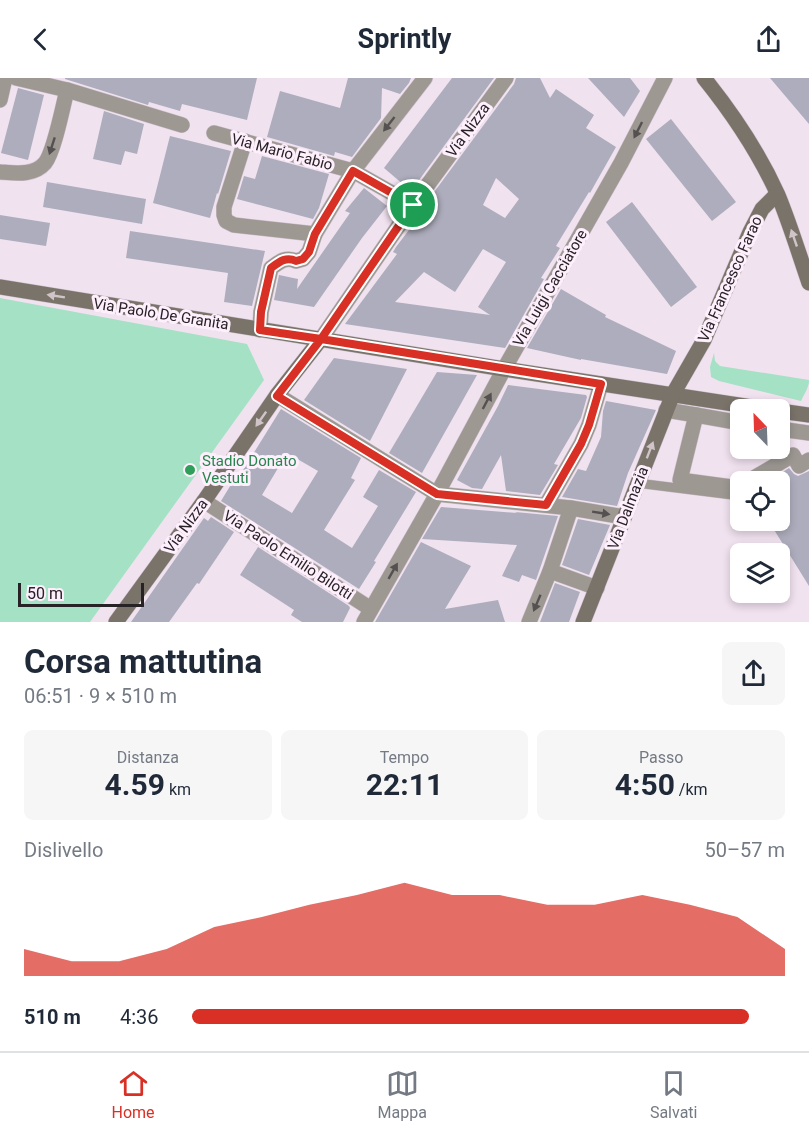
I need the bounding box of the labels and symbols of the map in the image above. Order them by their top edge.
street label: Via Nizza [442,99,494,161]
one-way arrow [384,117,396,132]
one-way arrow [633,122,643,139]
street label: Via Mario Fabio [229,130,335,174]
one-way arrow [46,138,56,156]
pin [387,179,438,230]
street label: Via Francesco Farao [694,213,766,345]
street label: Via Luigi Cacciatore [509,226,591,350]
one-way arrow [788,229,798,247]
one-way arrow [47,292,66,301]
street label: Via Paolo De Granita [92,294,230,334]
one-way arrow [482,392,492,409]
north arrow [730,399,790,459]
one-way arrow [255,410,267,426]
one-way arrow [646,441,656,459]
place label: Stadio Donato Vestuti [202,452,297,487]
marker: Stadio Donato Vestuti [183,463,197,477]
street label: Via Dalmazia [604,464,652,552]
street label: Via Nizza [160,495,212,557]
street label: Via Paolo Emilio Bilotti [220,506,356,604]
one-way arrow [591,508,610,517]
one-way arrow [388,562,398,579]
scale bar [18,580,144,608]
one-way arrow [532,594,541,612]

